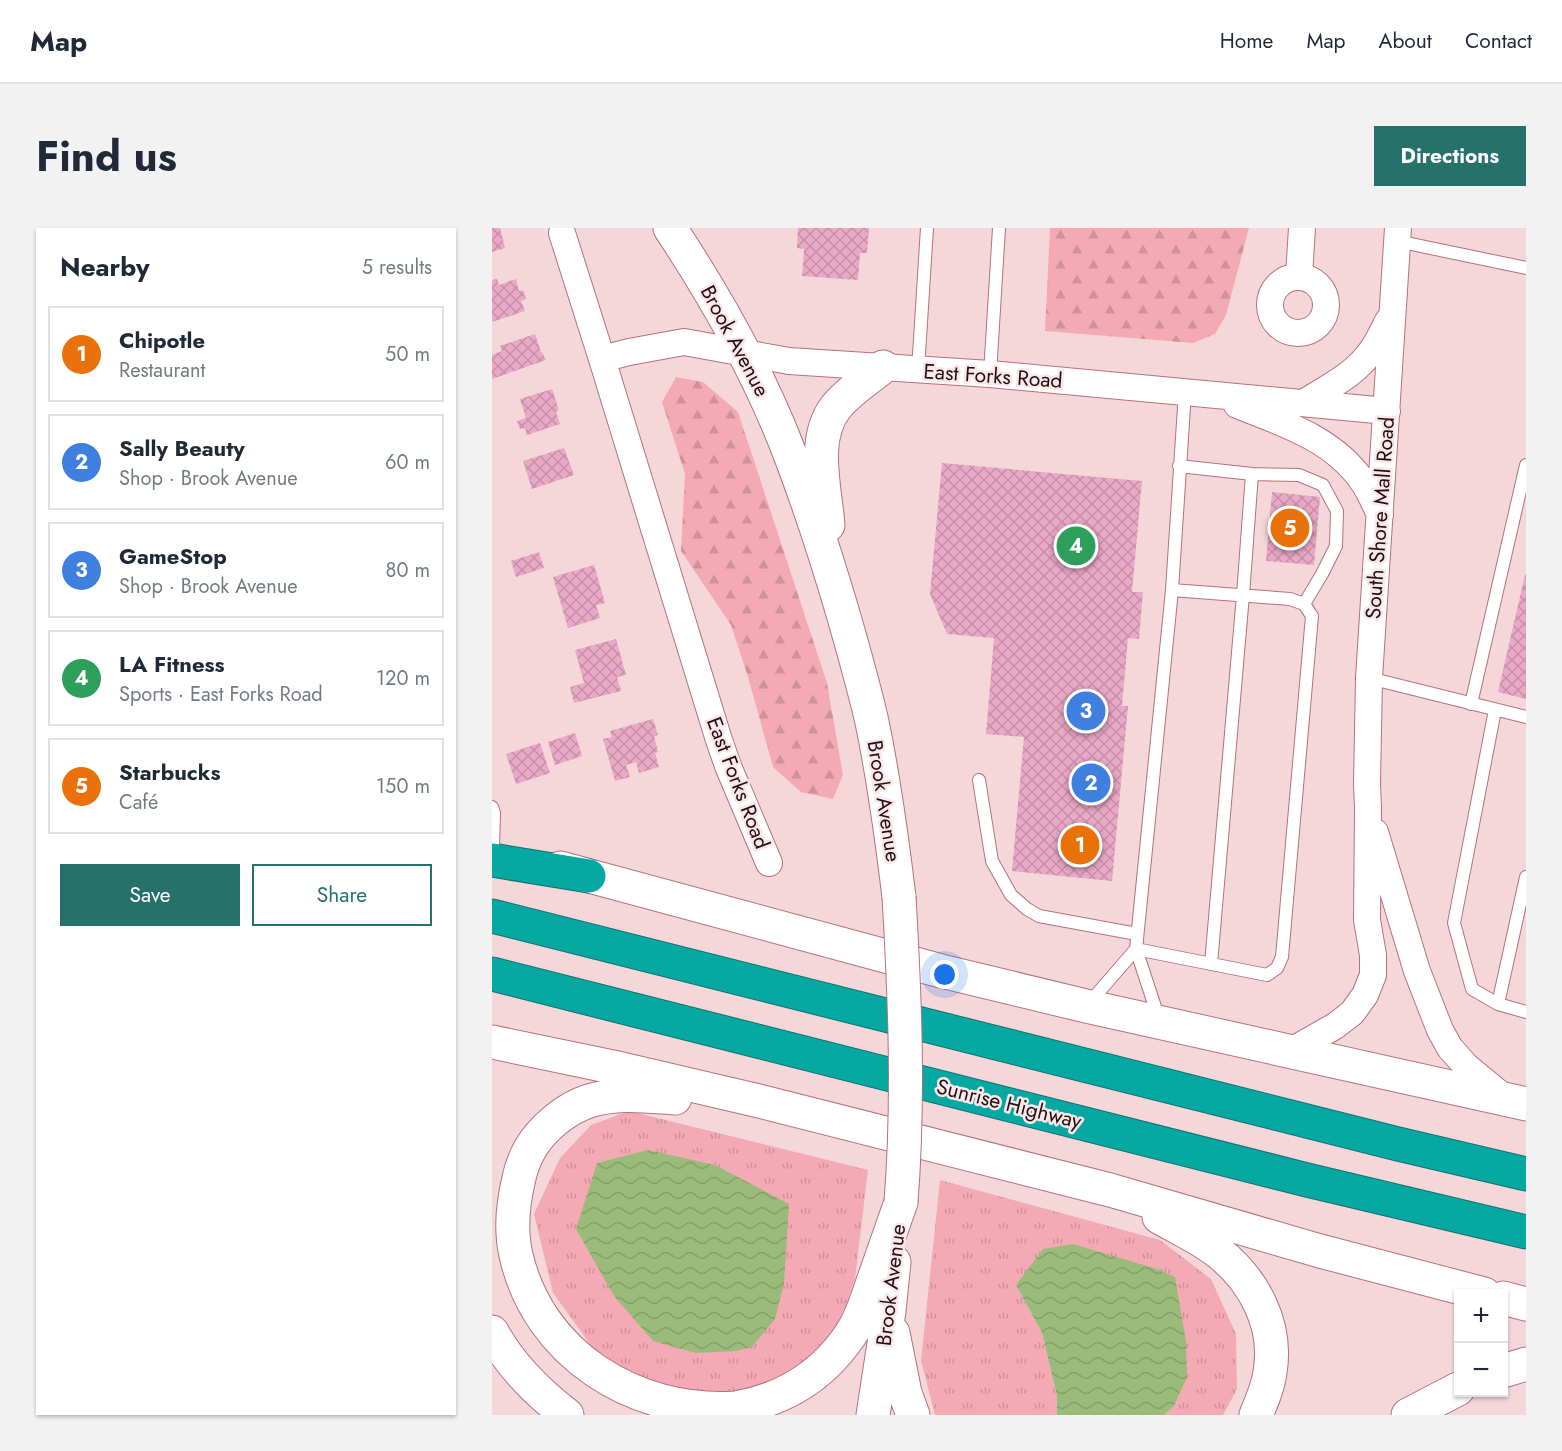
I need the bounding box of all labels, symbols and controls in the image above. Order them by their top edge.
text: Map [30,21,87,62]
text: Home [1220,26,1273,56]
text: Map [1306,26,1346,56]
text: About [1379,26,1432,56]
text: Contact [1465,26,1532,56]
text: Find us [36,126,177,187]
button: Directions [1374,126,1526,186]
text: Nearby [60,248,149,286]
text: 5 results [362,253,432,282]
street label: Brook Avenue [693,280,777,402]
text: Chipotle [119,324,205,356]
text: 1 [76,340,87,369]
text: 50 m [385,340,430,369]
text: Restaurant [119,356,205,385]
street label: East Forks Road [922,356,1064,396]
street label: South Shore Mall Road [1358,416,1402,620]
text: Sally Beauty [119,432,245,464]
text: 2 [75,448,88,477]
text: 60 m [385,448,430,477]
text: Shop · Brook Avenue [119,464,297,493]
pin: 5 [1270,506,1310,550]
pin: 4 [1056,524,1096,568]
text: GameStop [119,540,227,572]
text: 3 [75,556,88,585]
text: 80 m [385,556,430,585]
text: Shop · Brook Avenue [119,572,297,601]
text: LA Fitness [119,648,225,680]
text: 4 [75,664,88,693]
text: 120 m [376,664,430,693]
text: Sports · East Forks Road [119,680,323,709]
pin: 3 [1066,688,1106,734]
street label: East Forks Road [699,713,777,853]
street label: Brook Avenue [860,738,908,864]
text: Starbucks [119,756,220,788]
pin: 2 [1072,760,1110,806]
text: 5 [75,772,88,801]
text: 150 m [376,772,430,801]
text: Café [119,788,158,817]
pin: 1 [1060,822,1100,868]
button: Save [60,864,240,926]
button: Share [252,864,432,926]
your location [930,960,959,989]
street label: Sunrise Highway [933,1071,1085,1137]
street label: Brook Avenue [869,1222,913,1348]
map controls [1454,1289,1508,1397]
button: + [1454,1289,1508,1343]
button: − [1454,1343,1508,1397]

